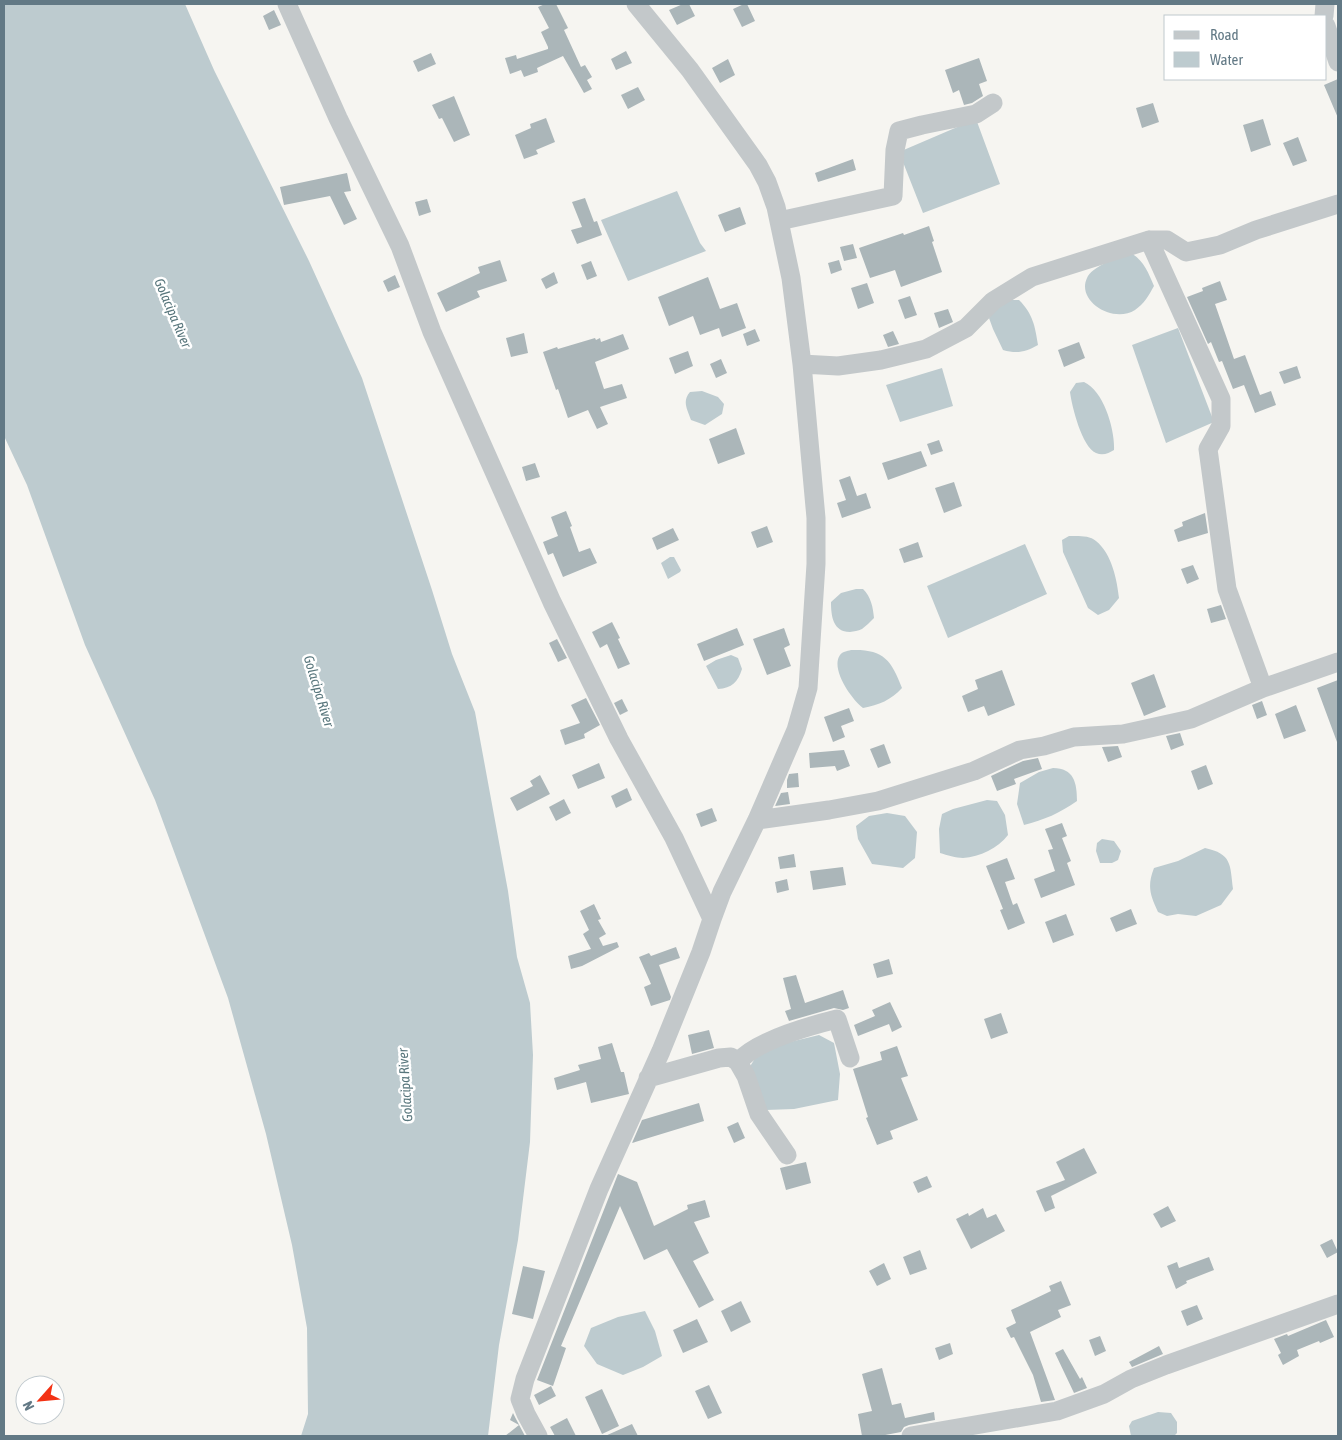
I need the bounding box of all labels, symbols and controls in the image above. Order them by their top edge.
legend [1164,15,1327,80]
text: Road [1210,26,1239,43]
text: Water [1210,51,1243,68]
water label: Golacipa River [151,276,195,351]
water label: Golacipa River [301,653,338,729]
water label: Golacipa River [394,1047,416,1122]
north arrow [15,1375,65,1425]
text: N [19,1399,37,1413]

